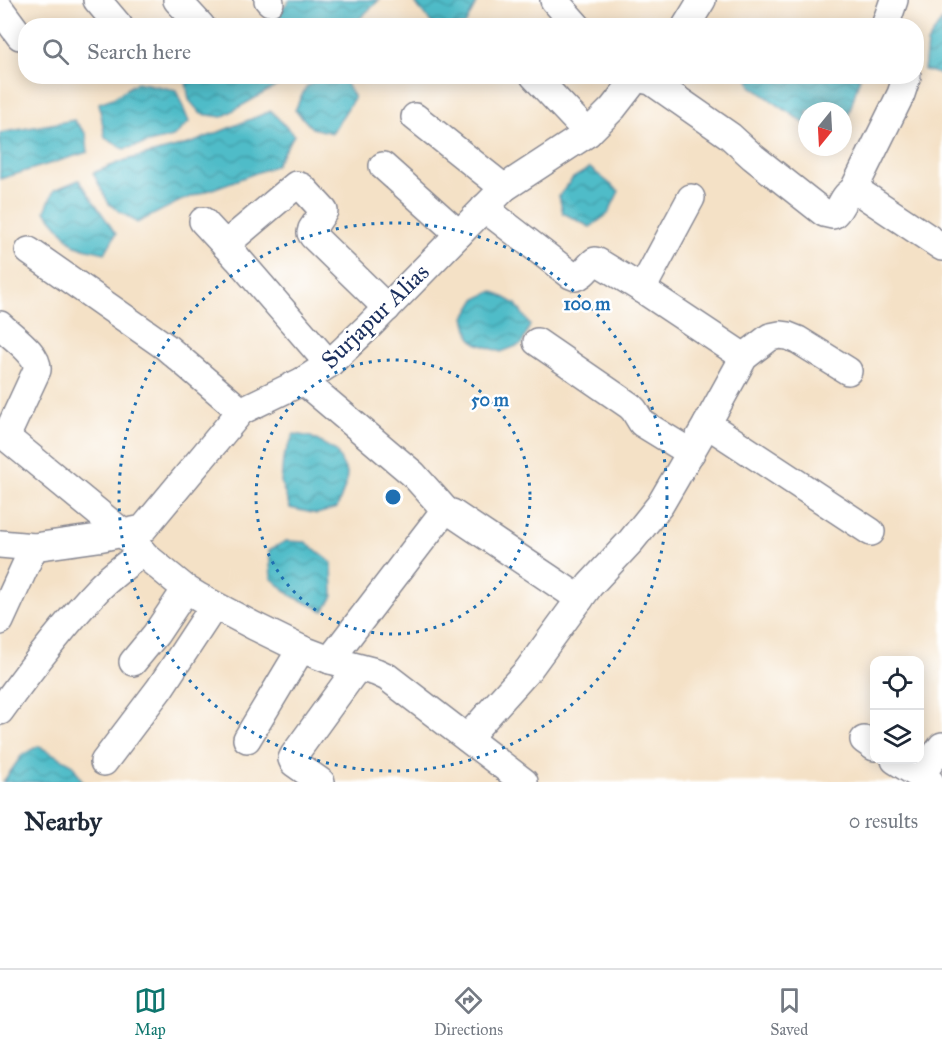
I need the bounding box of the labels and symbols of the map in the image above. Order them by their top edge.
north arrow [798,102,852,156]
street label: Surjapur Alias [315,257,435,375]
text: 100 m [564,293,611,315]
text: 50 m [471,389,510,411]
centre of rings [383,487,403,507]

